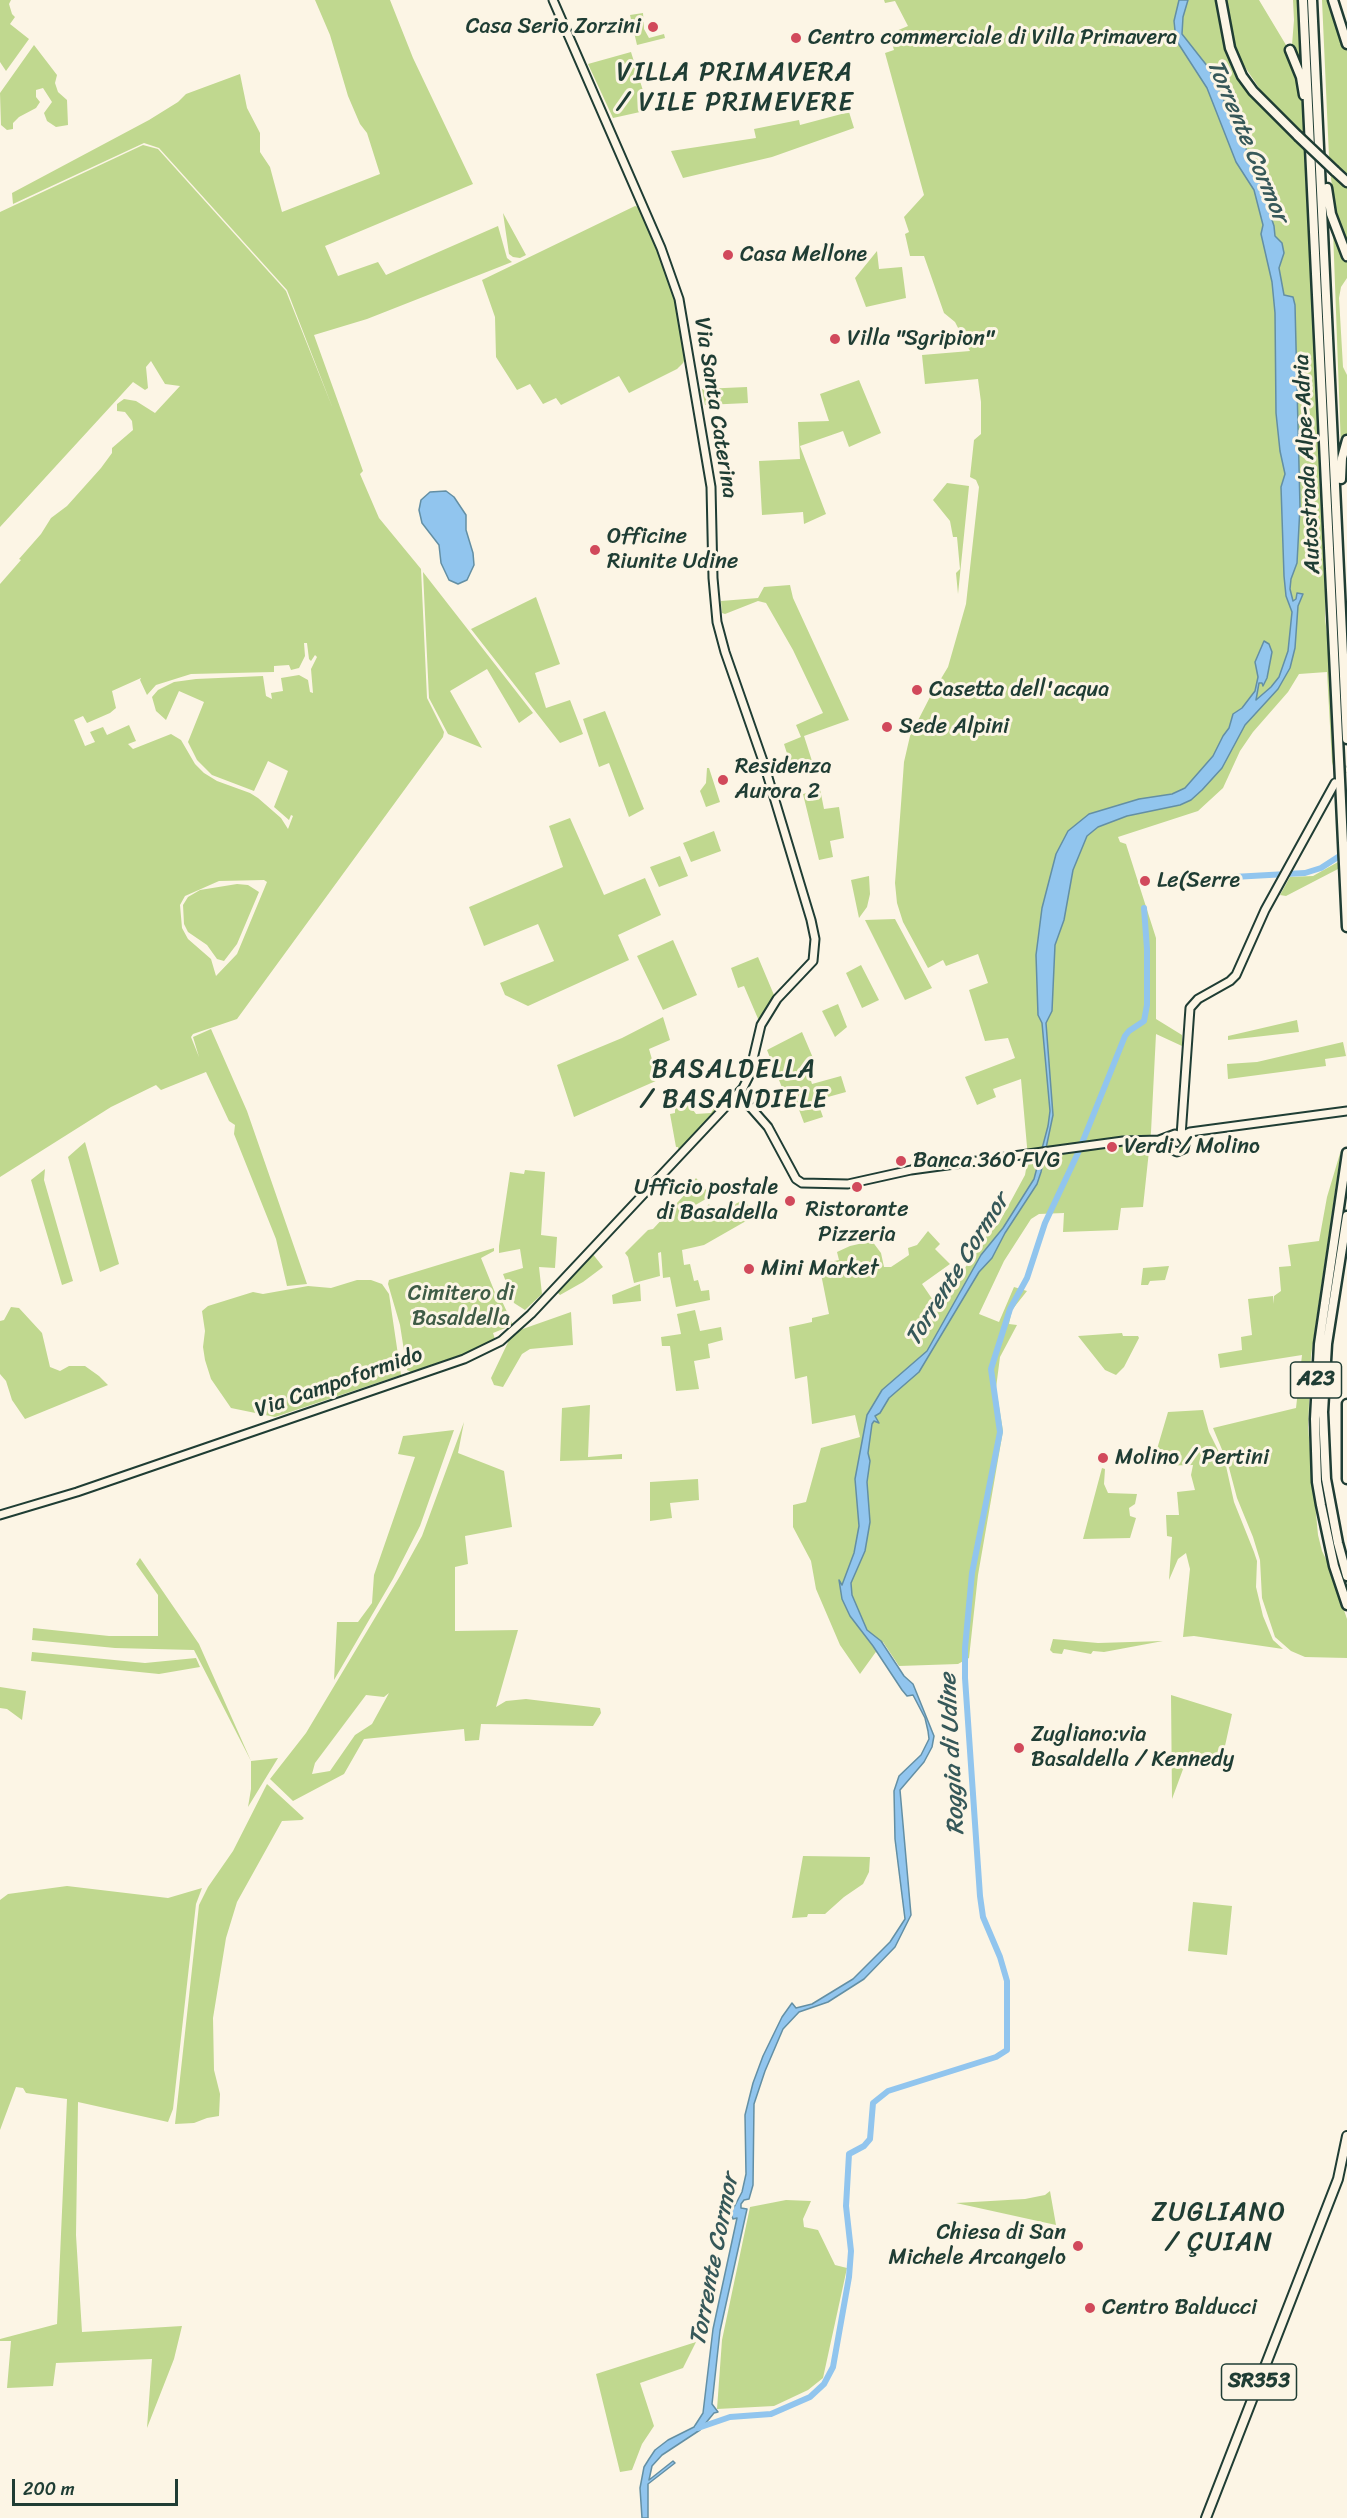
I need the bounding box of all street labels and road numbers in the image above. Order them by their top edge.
street label: Via Santa Caterina [688,316,742,500]
street label: Autostrada Alpe-Adria [1289,353,1327,575]
street label: Via Campoformido [252,1342,426,1424]
road number: A23 [1290,1362,1342,1398]
road number: SR353 [1222,2364,1296,2400]

